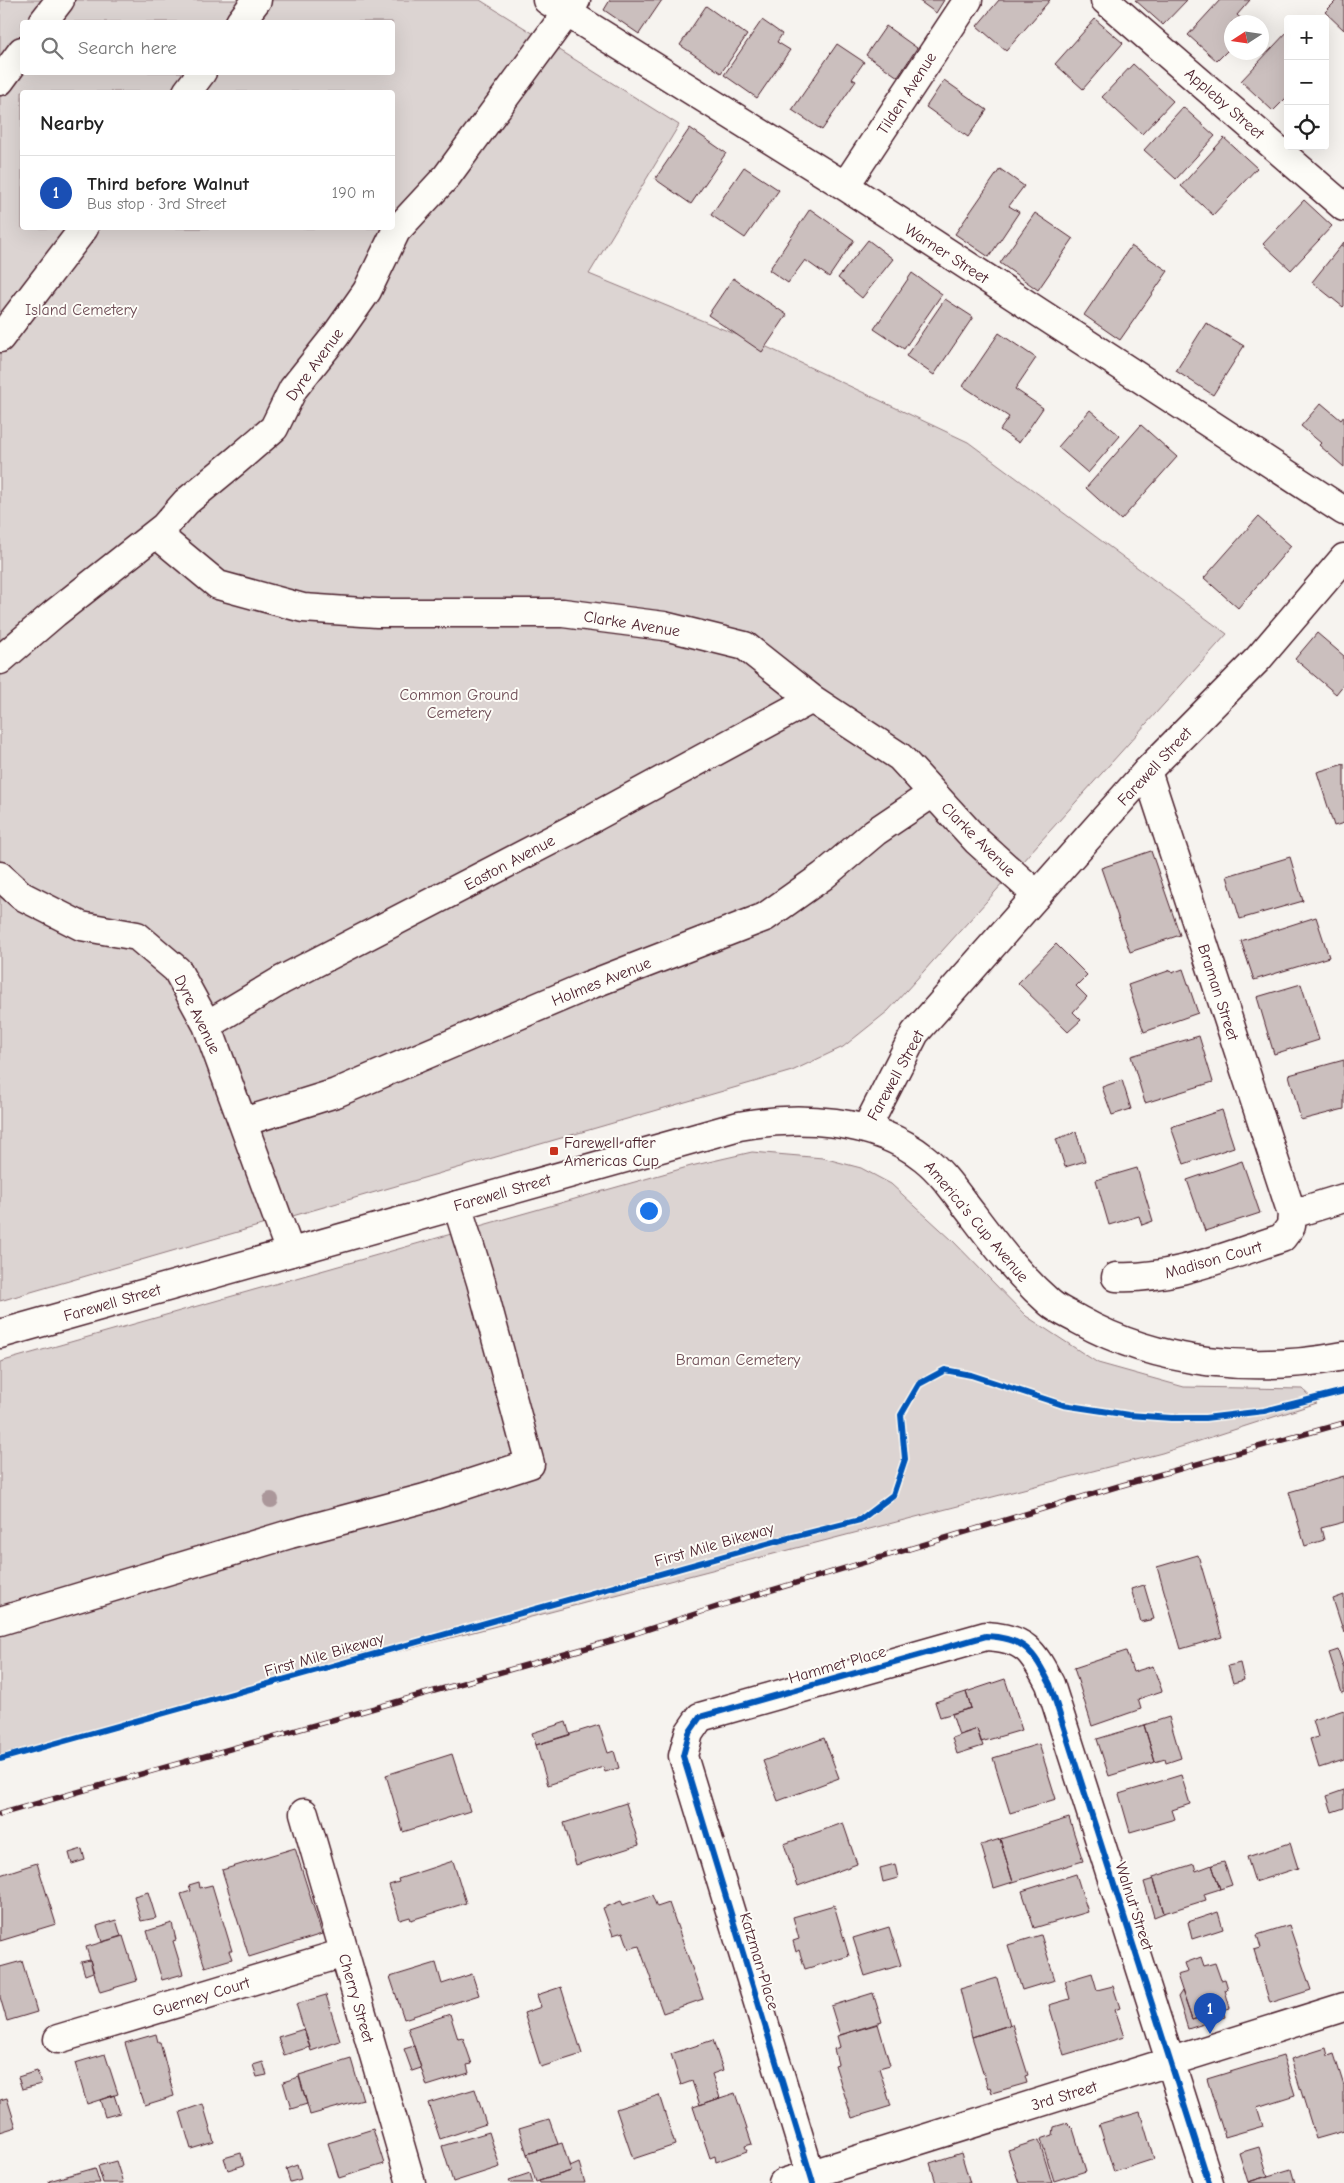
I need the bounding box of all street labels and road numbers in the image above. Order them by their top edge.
street label: Tilden Avenue [873,49,940,138]
street label: Appleby Street [1181,65,1268,143]
street label: Warner Street [901,220,992,288]
street label: Dyre Avenue [282,325,347,404]
street label: Clarke Avenue [582,607,681,640]
street label: Farewell Street [1114,724,1196,810]
street label: Clarke Avenue [937,799,1019,881]
street label: Easton Avenue [461,831,558,894]
street label: Braman Street [1194,942,1242,1043]
street label: Holmes Avenue [549,954,654,1010]
street label: Dyre Avenue [170,972,224,1057]
street label: Farewell Street [864,1027,928,1124]
street label: America's Cup Avenue [920,1158,1032,1286]
street label: Farewell Street [452,1170,553,1215]
street label: Madison Court [1163,1237,1264,1282]
street label: Farewell Street [62,1280,163,1325]
street label: First Mile Bikeway [652,1519,777,1571]
street label: First Mile Bikeway [262,1629,387,1681]
street label: Hammet Place [786,1642,888,1687]
street label: Walnut Street [1111,1860,1157,1953]
street label: Katzman Place [736,1910,782,2012]
street label: Cherry Street [335,1952,377,2045]
street label: Guerney Court [150,1973,252,2020]
street label: 3rd Street [1029,2077,1100,2114]

